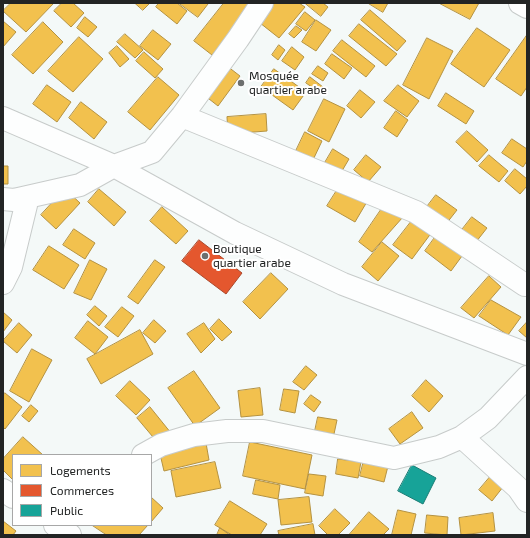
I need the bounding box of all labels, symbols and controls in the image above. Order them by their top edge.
place label: Mosquée quartier arabe [249,69,327,97]
marker: Mosquée quartier arabe [236,78,246,88]
place label: Boutique quartier arabe [213,242,291,270]
marker: Boutique quartier arabe [200,251,210,261]
legend [12,454,152,526]
text: Logements [50,463,111,477]
text: Commerces [50,483,114,497]
text: Public [50,503,83,517]

